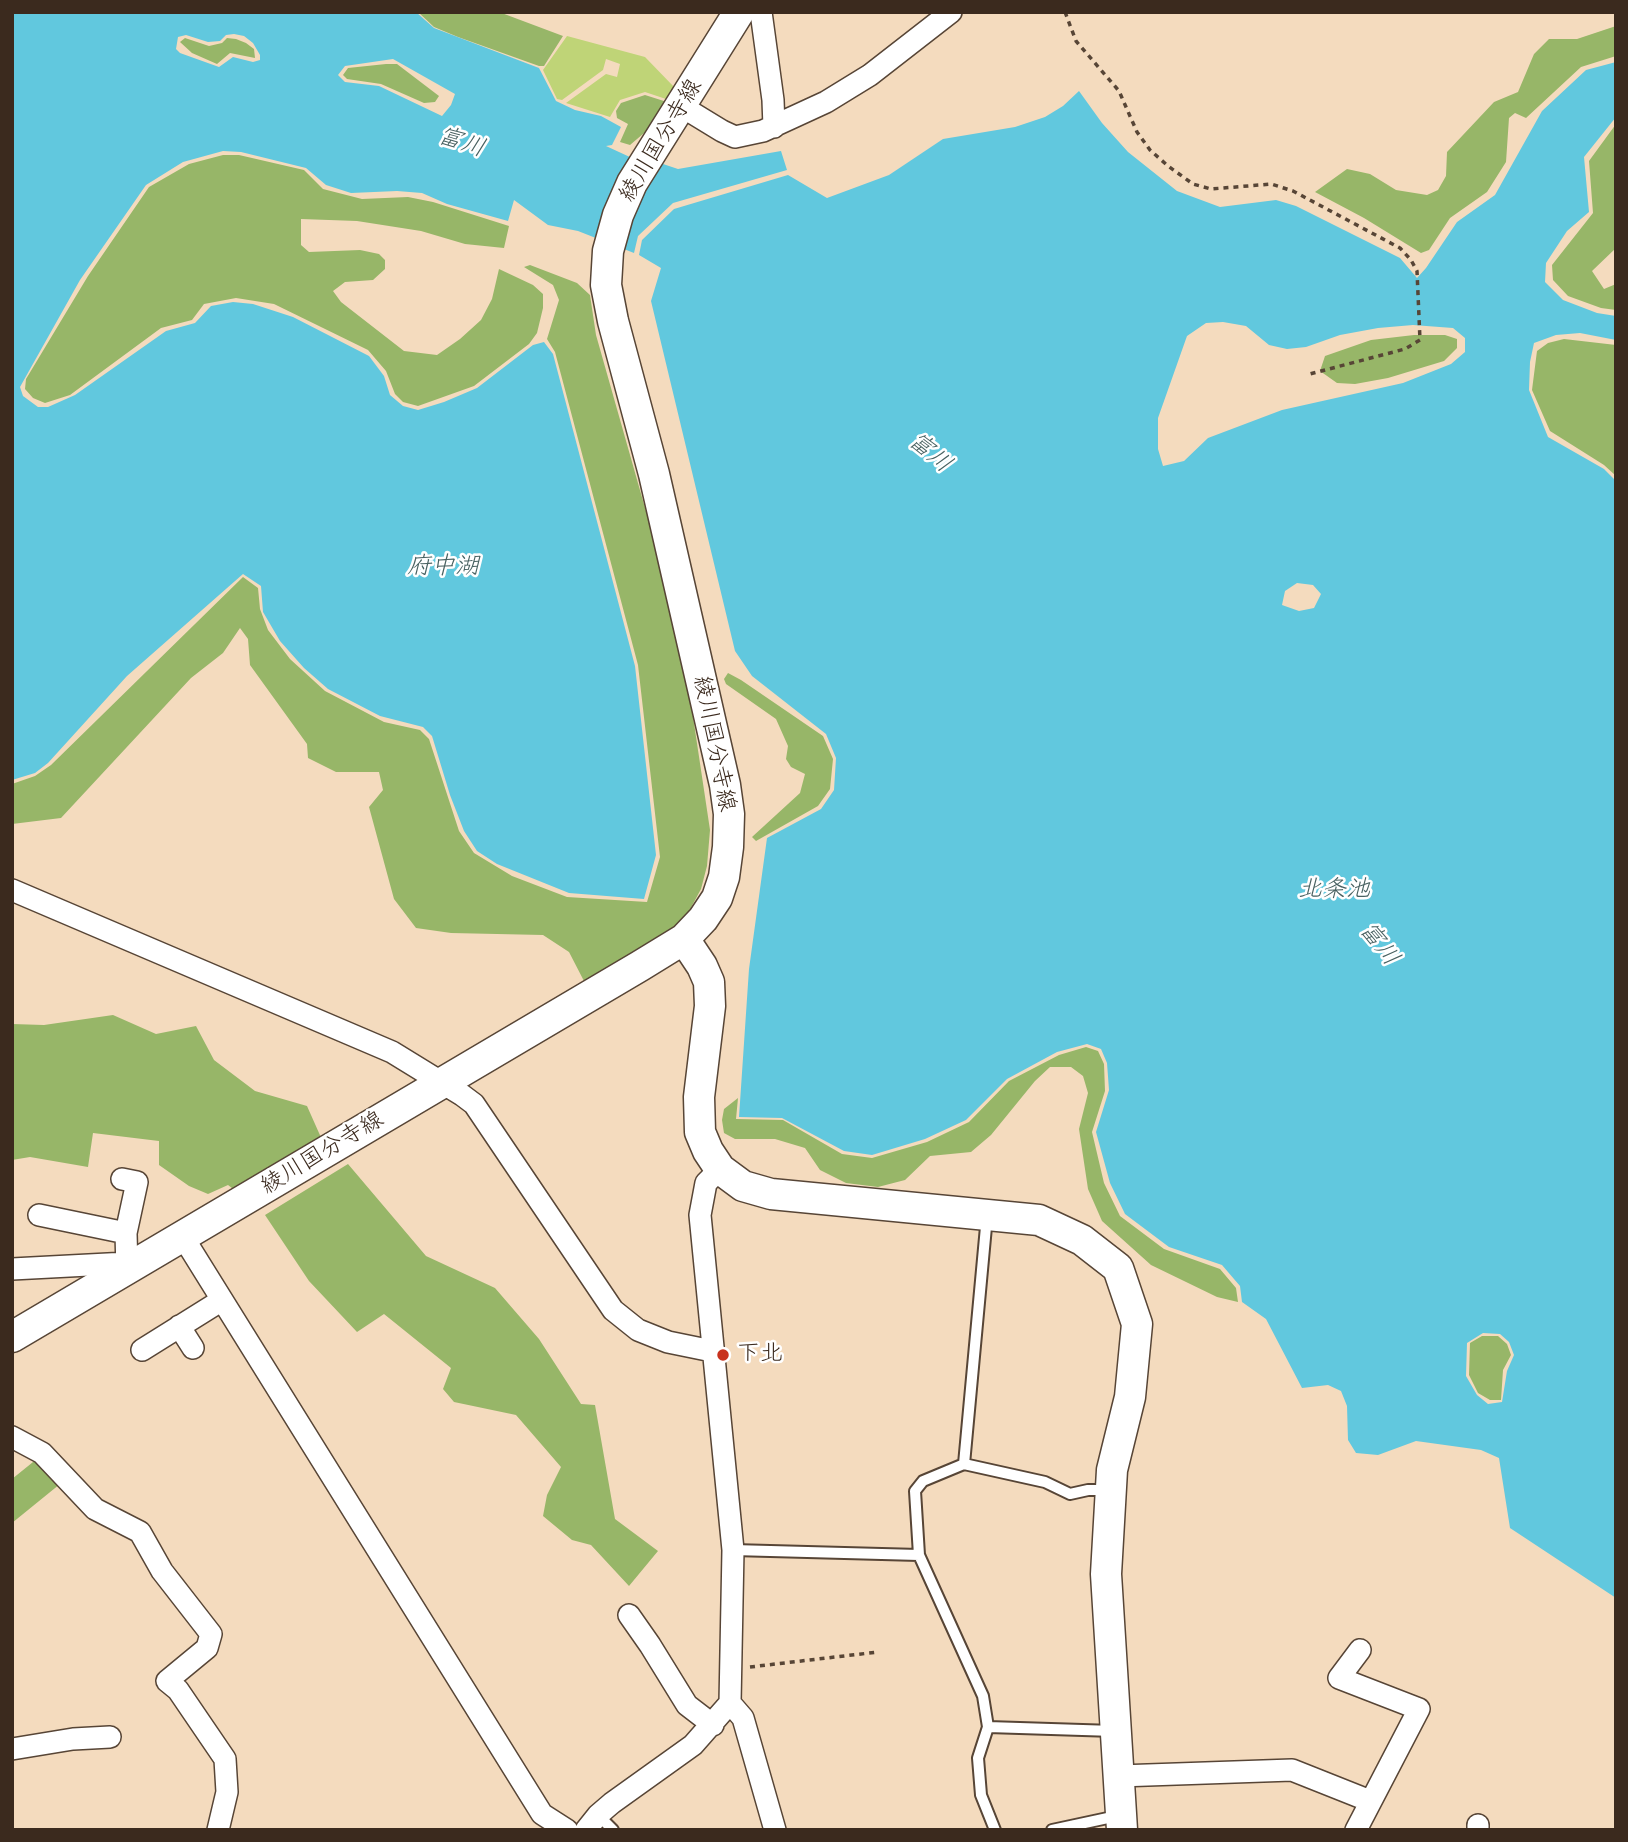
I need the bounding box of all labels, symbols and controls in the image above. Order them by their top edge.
street label: 綾川国分寺線 [615,75,709,207]
water label: 富川 [434,123,488,165]
water label: 富川 [901,428,957,480]
water label: 府中湖 [407,554,479,582]
street label: 綾川国分寺線 [686,674,740,814]
water label: 北条池 [1298,877,1370,905]
water label: 富川 [1352,917,1404,973]
street label: 綾川国分寺線 [257,1107,389,1201]
place label: 下北 [737,1341,783,1369]
marker: 下北 [715,1347,731,1363]

